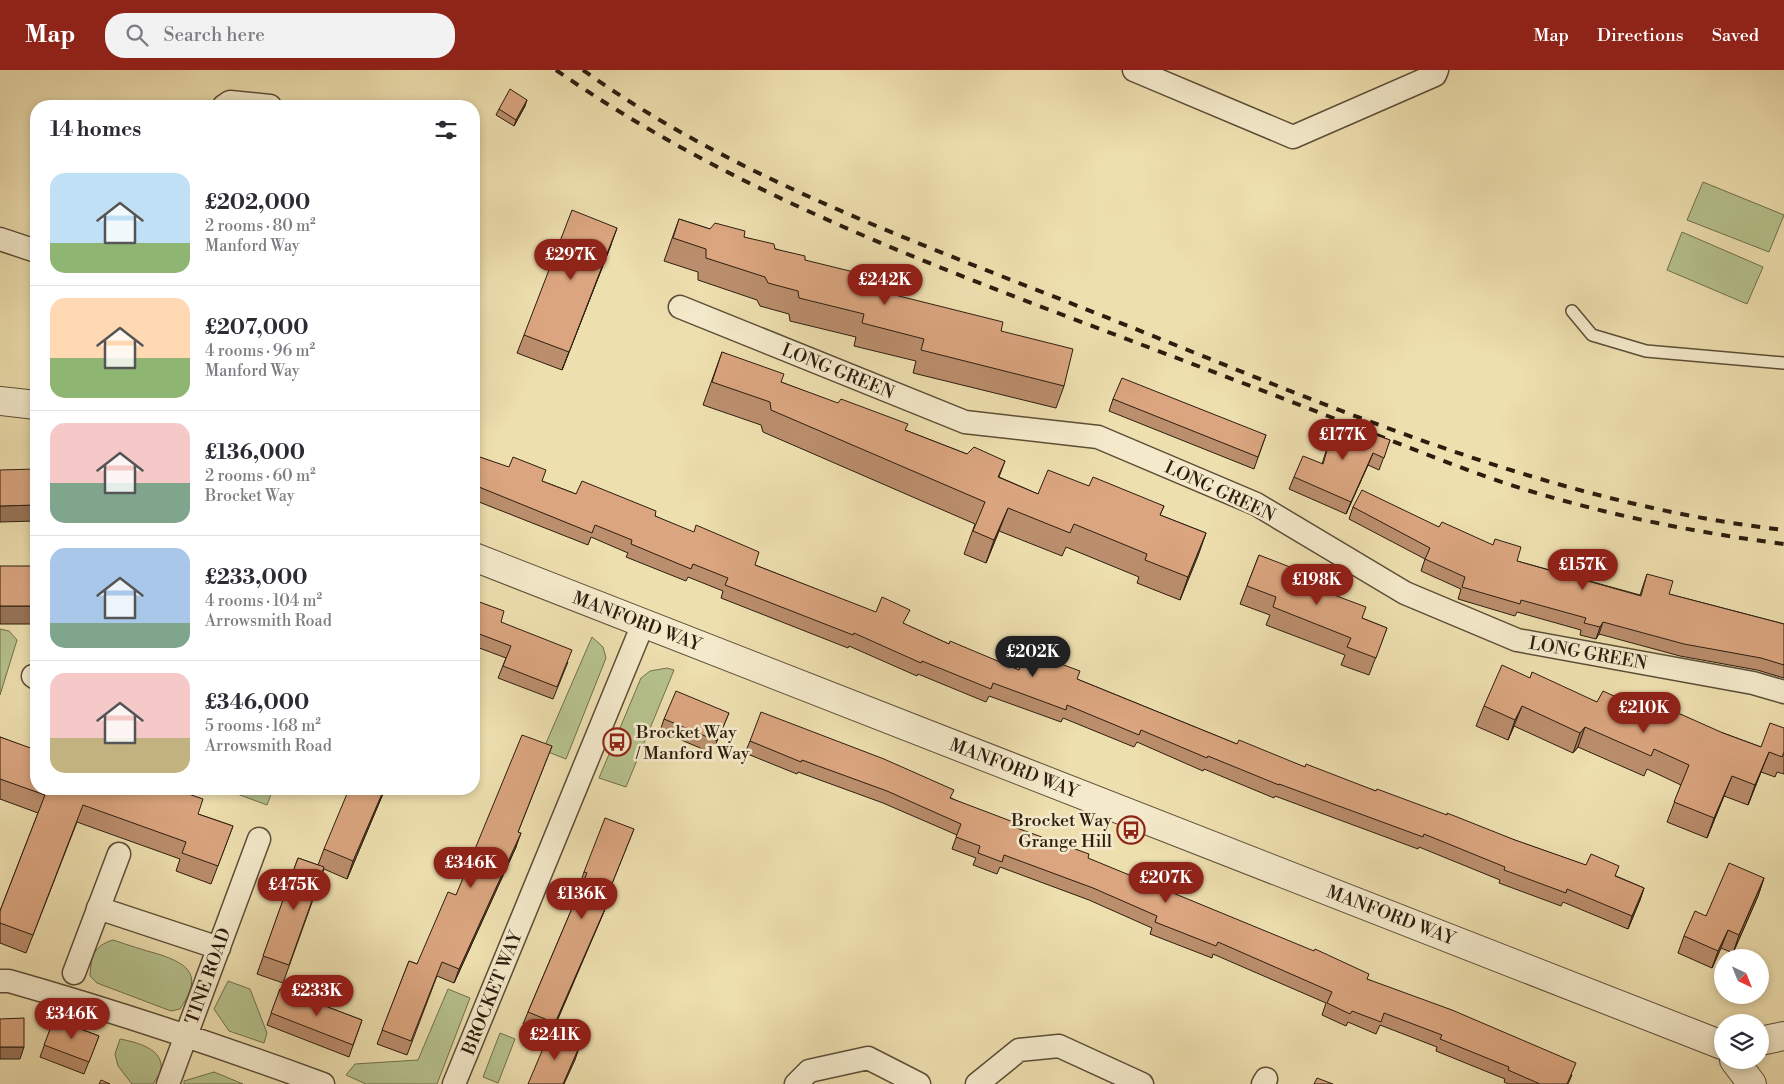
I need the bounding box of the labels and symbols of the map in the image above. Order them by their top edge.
pin: £297K [536,238,606,281]
pin: £242K [850,264,920,306]
street label: LONG GREEN [778,338,898,405]
pin: £177K [1308,418,1378,461]
street label: LONG GREEN [1161,456,1279,527]
pin: £157K [1548,548,1618,591]
pin: £198K [1282,564,1352,606]
street label: MANFORD WAY [569,586,706,657]
street label: LONG GREEN [1527,632,1649,675]
pin: £202K [998,636,1068,678]
pin: £210K [1609,692,1679,734]
place label: Brocket Way / Manford Way [635,721,750,765]
bus stop icon: Brocket Way / Manford Way [602,727,632,757]
street label: MANFORD WAY [946,733,1083,804]
place label: Brocket Way Grange Hill [1010,809,1113,853]
bus stop icon: Brocket Way Grange Hill [1116,815,1146,845]
pin: £346K [436,846,506,889]
pin: £207K [1131,862,1201,904]
pin: £475K [259,868,329,911]
pin: £136K [547,878,617,920]
street label: MANFORD WAY [1323,880,1460,951]
street label: TINE ROAD [180,925,237,1027]
street label: BROCKET WAY [457,927,528,1060]
north arrow [1714,949,1769,1004]
pin: £233K [282,974,352,1017]
pin: £346K [37,998,107,1040]
pin: £241K [520,1018,590,1061]

